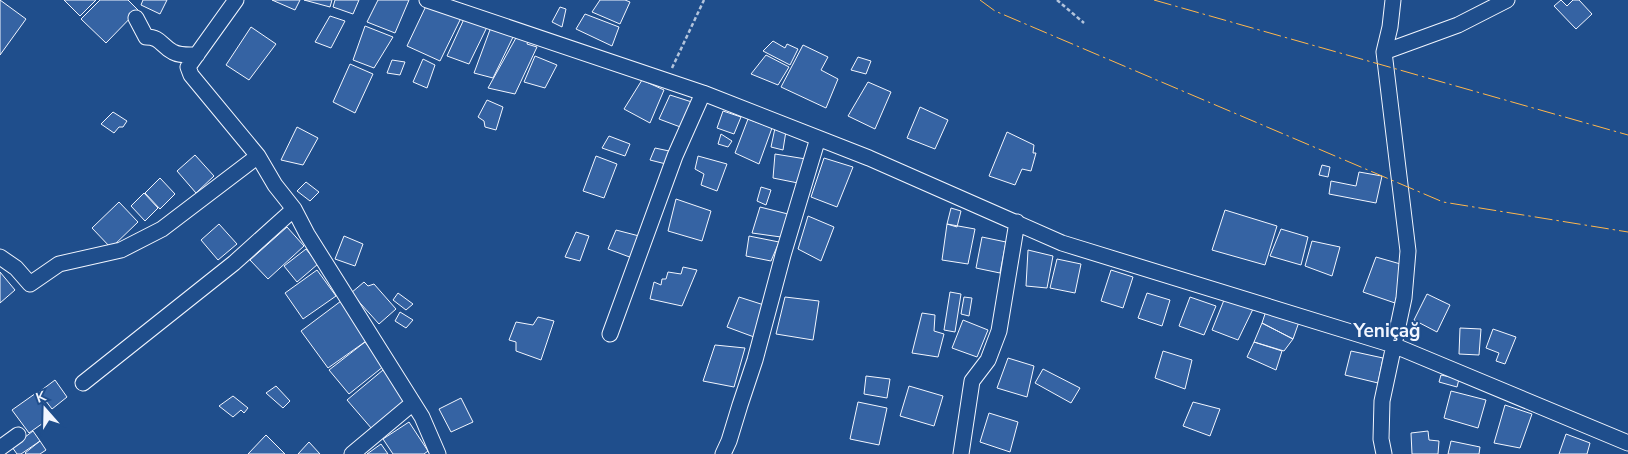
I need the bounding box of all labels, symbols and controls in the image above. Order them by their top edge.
district label: Yeniçağ [1352,318,1421,344]
north arrow [20,384,70,434]
text: K [33,386,49,408]

